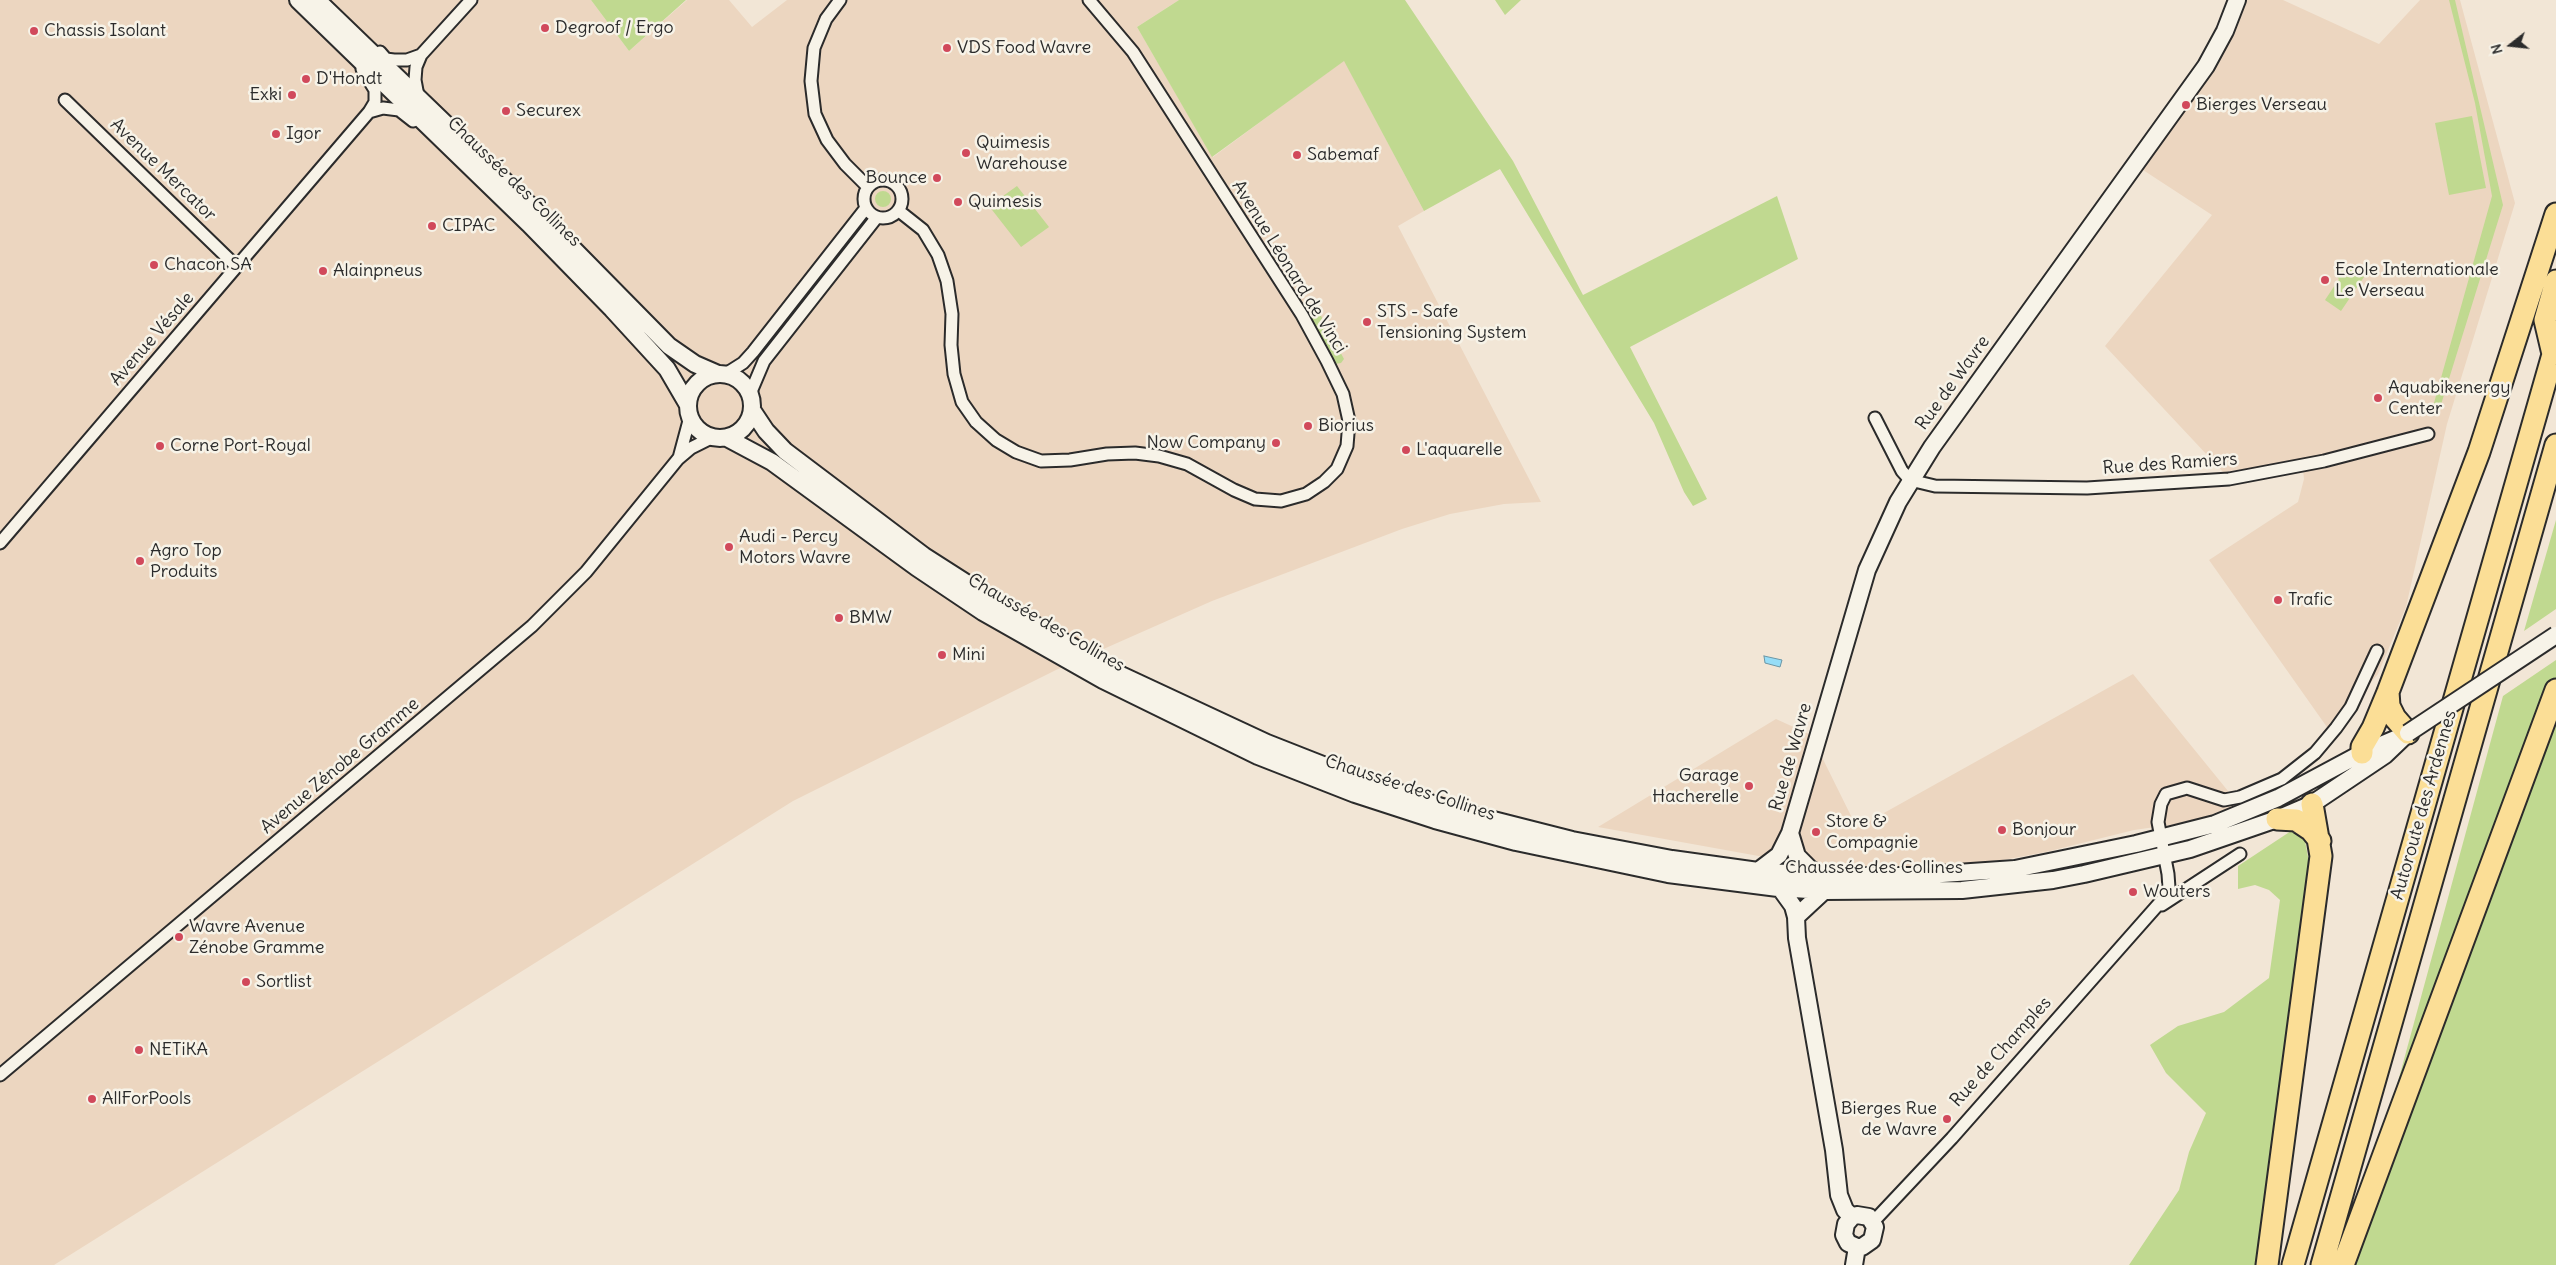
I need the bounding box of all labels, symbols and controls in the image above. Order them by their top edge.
place label: Degroof / Ergo [555,17,674,39]
place label: Chassis Isolant [44,20,166,42]
north arrow [2486,20,2536,70]
marker: Degroof / Ergo [539,22,551,34]
marker: Chassis Isolant [28,25,40,37]
place label: VDS Food Wavre [957,37,1091,59]
marker: VDS Food Wavre [941,42,953,54]
text: N [2487,42,2507,56]
place label: D'Hondt [316,68,382,90]
marker: D'Hondt [300,73,312,85]
place label: Exki [249,84,282,106]
marker: Exki [286,89,298,101]
place label: Bierges Verseau [2196,94,2327,116]
marker: Bierges Verseau [2180,99,2192,111]
place label: Securex [516,100,581,122]
marker: Securex [500,105,512,117]
street label: Chaussée des Collines [443,112,585,252]
street label: Avenue Mercator [106,114,220,226]
place label: Igor [286,123,321,145]
marker: Igor [270,128,282,140]
place label: Quimesis Warehouse [976,132,1067,174]
place label: Sabemaf [1307,144,1379,166]
marker: Quimesis Warehouse [960,147,972,159]
marker: Sabemaf [1291,149,1303,161]
place label: Bounce [866,167,927,189]
marker: Bounce [931,172,943,184]
street label: Avenue Léonard de Vinci [1227,177,1351,357]
place label: Quimesis [968,191,1042,213]
marker: Quimesis [952,196,964,208]
place label: CIPAC [442,215,495,237]
marker: CIPAC [426,220,438,232]
place label: Chacon SA [164,254,252,276]
marker: Chacon SA [148,259,160,271]
place label: Ecole Internationale Le Verseau [2335,259,2499,302]
place label: Alainpneus [333,260,422,282]
marker: Alainpneus [317,265,329,277]
marker: Ecole Internationale Le Verseau [2319,274,2331,286]
street label: Avenue Vésale [105,288,199,390]
place label: STS - Safe Tensioning System [1377,301,1527,344]
marker: STS - Safe Tensioning System [1361,316,1373,328]
street label: Rue de Wavre [1911,332,1995,434]
place label: Aquabikenergy Center [2388,377,2510,419]
marker: Aquabikenergy Center [2372,392,2384,404]
place label: Biorius [1318,415,1374,437]
marker: Biorius [1302,420,1314,432]
place label: Now Company [1147,432,1266,454]
place label: Corne Port-Royal [170,435,311,457]
marker: Now Company [1270,437,1282,449]
place label: L'aquarelle [1416,439,1503,461]
marker: Corne Port-Royal [154,440,166,452]
marker: L'aquarelle [1400,444,1412,456]
street label: Rue des Ramiers [2102,449,2238,479]
place label: Audi - Percy Motors Wavre [739,526,851,568]
place label: Agro Top Produits [150,540,222,582]
marker: Audi - Percy Motors Wavre [723,541,735,553]
marker: Agro Top Produits [134,555,146,567]
street label: Chaussée des Collines [964,569,1128,677]
place label: Trafic [2288,589,2333,611]
marker: Trafic [2272,594,2284,606]
place label: BMW [849,607,892,629]
marker: BMW [833,612,845,624]
place label: Mini [952,644,985,666]
marker: Mini [936,649,948,661]
street label: Avenue Zénobe Gramme [256,693,424,839]
street label: Rue de Wavre [1765,700,1817,814]
street label: Autoroute des Ardennes [2387,708,2461,902]
street label: Chaussée des Collines [1322,750,1498,826]
place label: Garage Hacherelle [1652,765,1739,808]
marker: Garage Hacherelle [1743,780,1755,792]
place label: Store & Compagnie [1826,811,1918,854]
place label: Bonjour [2012,819,2076,841]
marker: Bonjour [1996,824,2008,836]
marker: Store & Compagnie [1810,826,1822,838]
street label: Chaussée des Collines [1785,857,1963,879]
place label: Wouters [2143,881,2210,903]
marker: Wouters [2127,886,2139,898]
place label: Wavre Avenue Zénobe Gramme [189,916,324,959]
marker: Wavre Avenue Zénobe Gramme [173,931,185,943]
place label: Sortlist [256,971,312,993]
marker: Sortlist [240,976,252,988]
street label: Rue de Champles [1946,992,2056,1112]
place label: NETiKA [149,1039,208,1061]
marker: NETiKA [133,1044,145,1056]
place label: AllForPools [102,1088,191,1110]
marker: AllForPools [86,1093,98,1105]
place label: Bierges Rue de Wavre [1841,1098,1937,1140]
marker: Bierges Rue de Wavre [1941,1113,1953,1125]

